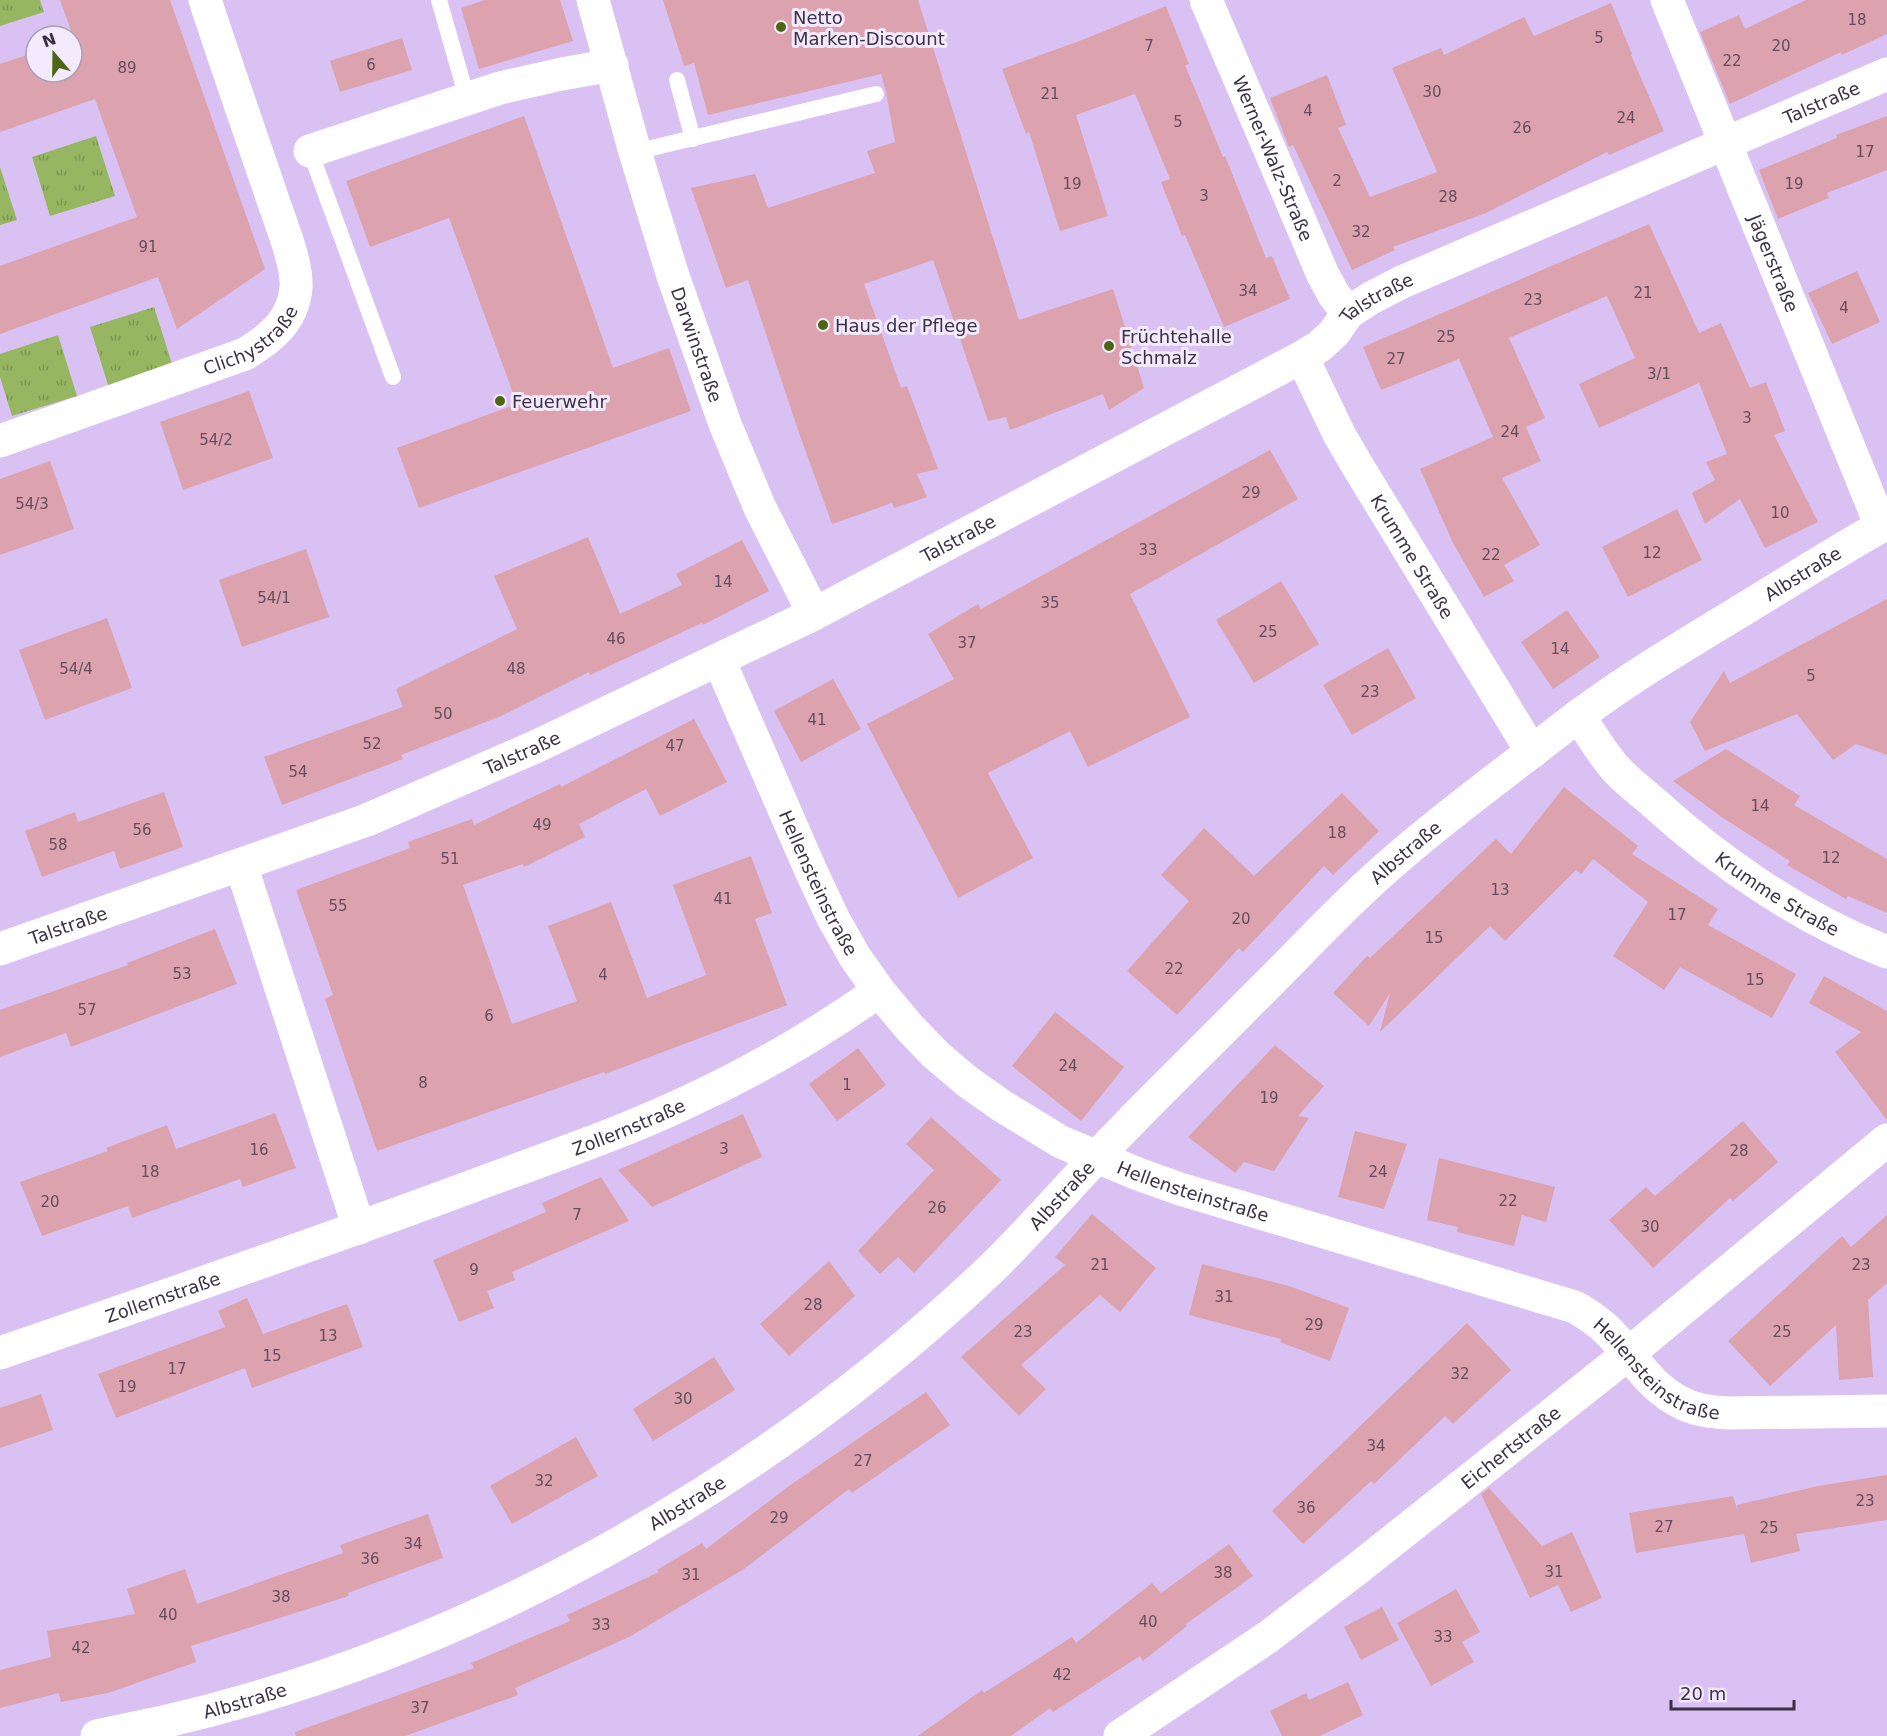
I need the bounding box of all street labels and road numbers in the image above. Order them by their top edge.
street label: Werner-Walz-Straße [1229,73,1318,244]
street label: Talstraße [1779,76,1863,128]
street label: Jägerstraße [1744,210,1803,315]
street label: Talstraße [1334,268,1416,326]
street label: Darwinstraße [667,284,727,405]
street label: Clichystraße [200,302,302,379]
street label: Krumme Straße [1367,490,1458,622]
street label: Talstraße [916,510,999,567]
street label: Albstraße [1760,542,1845,605]
street label: Talstraße [480,726,563,779]
street label: Hellensteinstraße [775,807,862,959]
street label: Albstraße [1366,816,1445,888]
street label: Krumme Straße [1711,847,1843,940]
street label: Talstraße [25,902,110,949]
street label: Zollernstraße [569,1094,688,1159]
street label: Albstraße [1024,1156,1098,1234]
street label: Hellensteinstraße [1114,1156,1272,1226]
street label: Zollernstraße [102,1267,223,1327]
street label: Hellensteinstraße [1590,1313,1721,1423]
street label: Eichertstraße [1457,1402,1564,1493]
street label: Albstraße [645,1471,729,1534]
street label: Albstraße [201,1678,289,1722]

